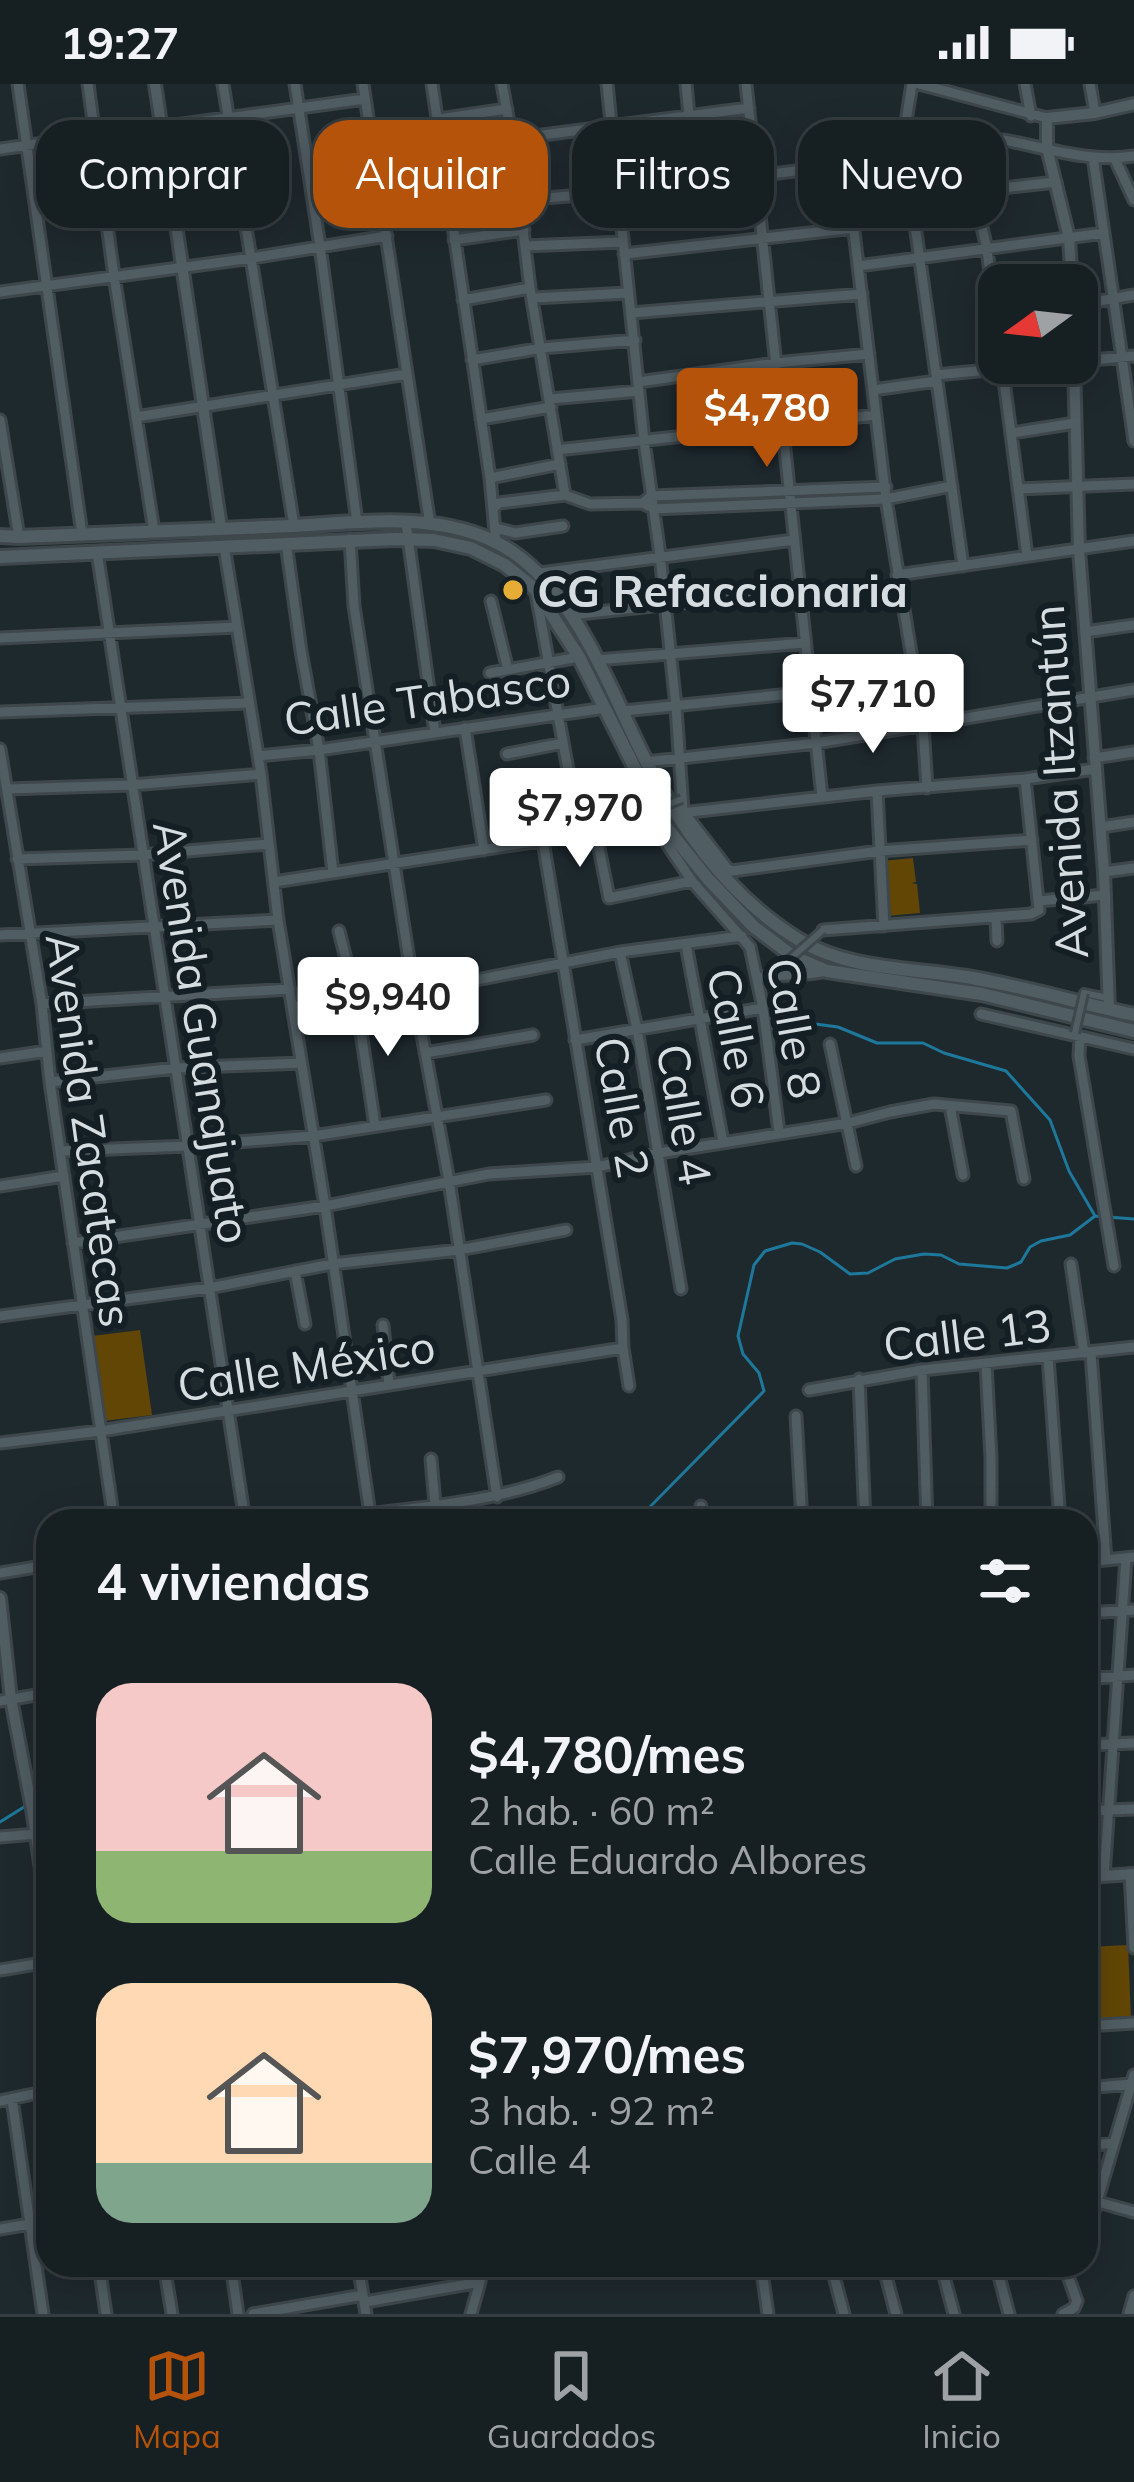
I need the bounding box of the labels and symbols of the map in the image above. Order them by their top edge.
north arrow [978,264,1098,384]
pin: $4,780 [669,368,865,470]
place label: CG Refaccionaria [537,562,908,618]
marker: CG Refaccionaria [500,577,526,603]
street label: Avenida Itzantún [1019,603,1099,961]
street label: Calle Tabasco [280,651,574,747]
pin: $7,710 [775,654,971,756]
pin: $7,970 [482,768,678,870]
street label: Avenida Guanajuato [142,817,264,1247]
street label: Avenida Zacatecas [35,930,145,1330]
street label: Calle 8 [755,953,835,1103]
pin: $9,940 [290,957,486,1059]
street label: Calle 6 [696,963,778,1113]
street label: Calle 2 [583,1032,663,1182]
street label: Calle 4 [645,1039,725,1189]
street label: Calle 13 [880,1296,1054,1372]
street label: Calle México [173,1317,439,1413]

